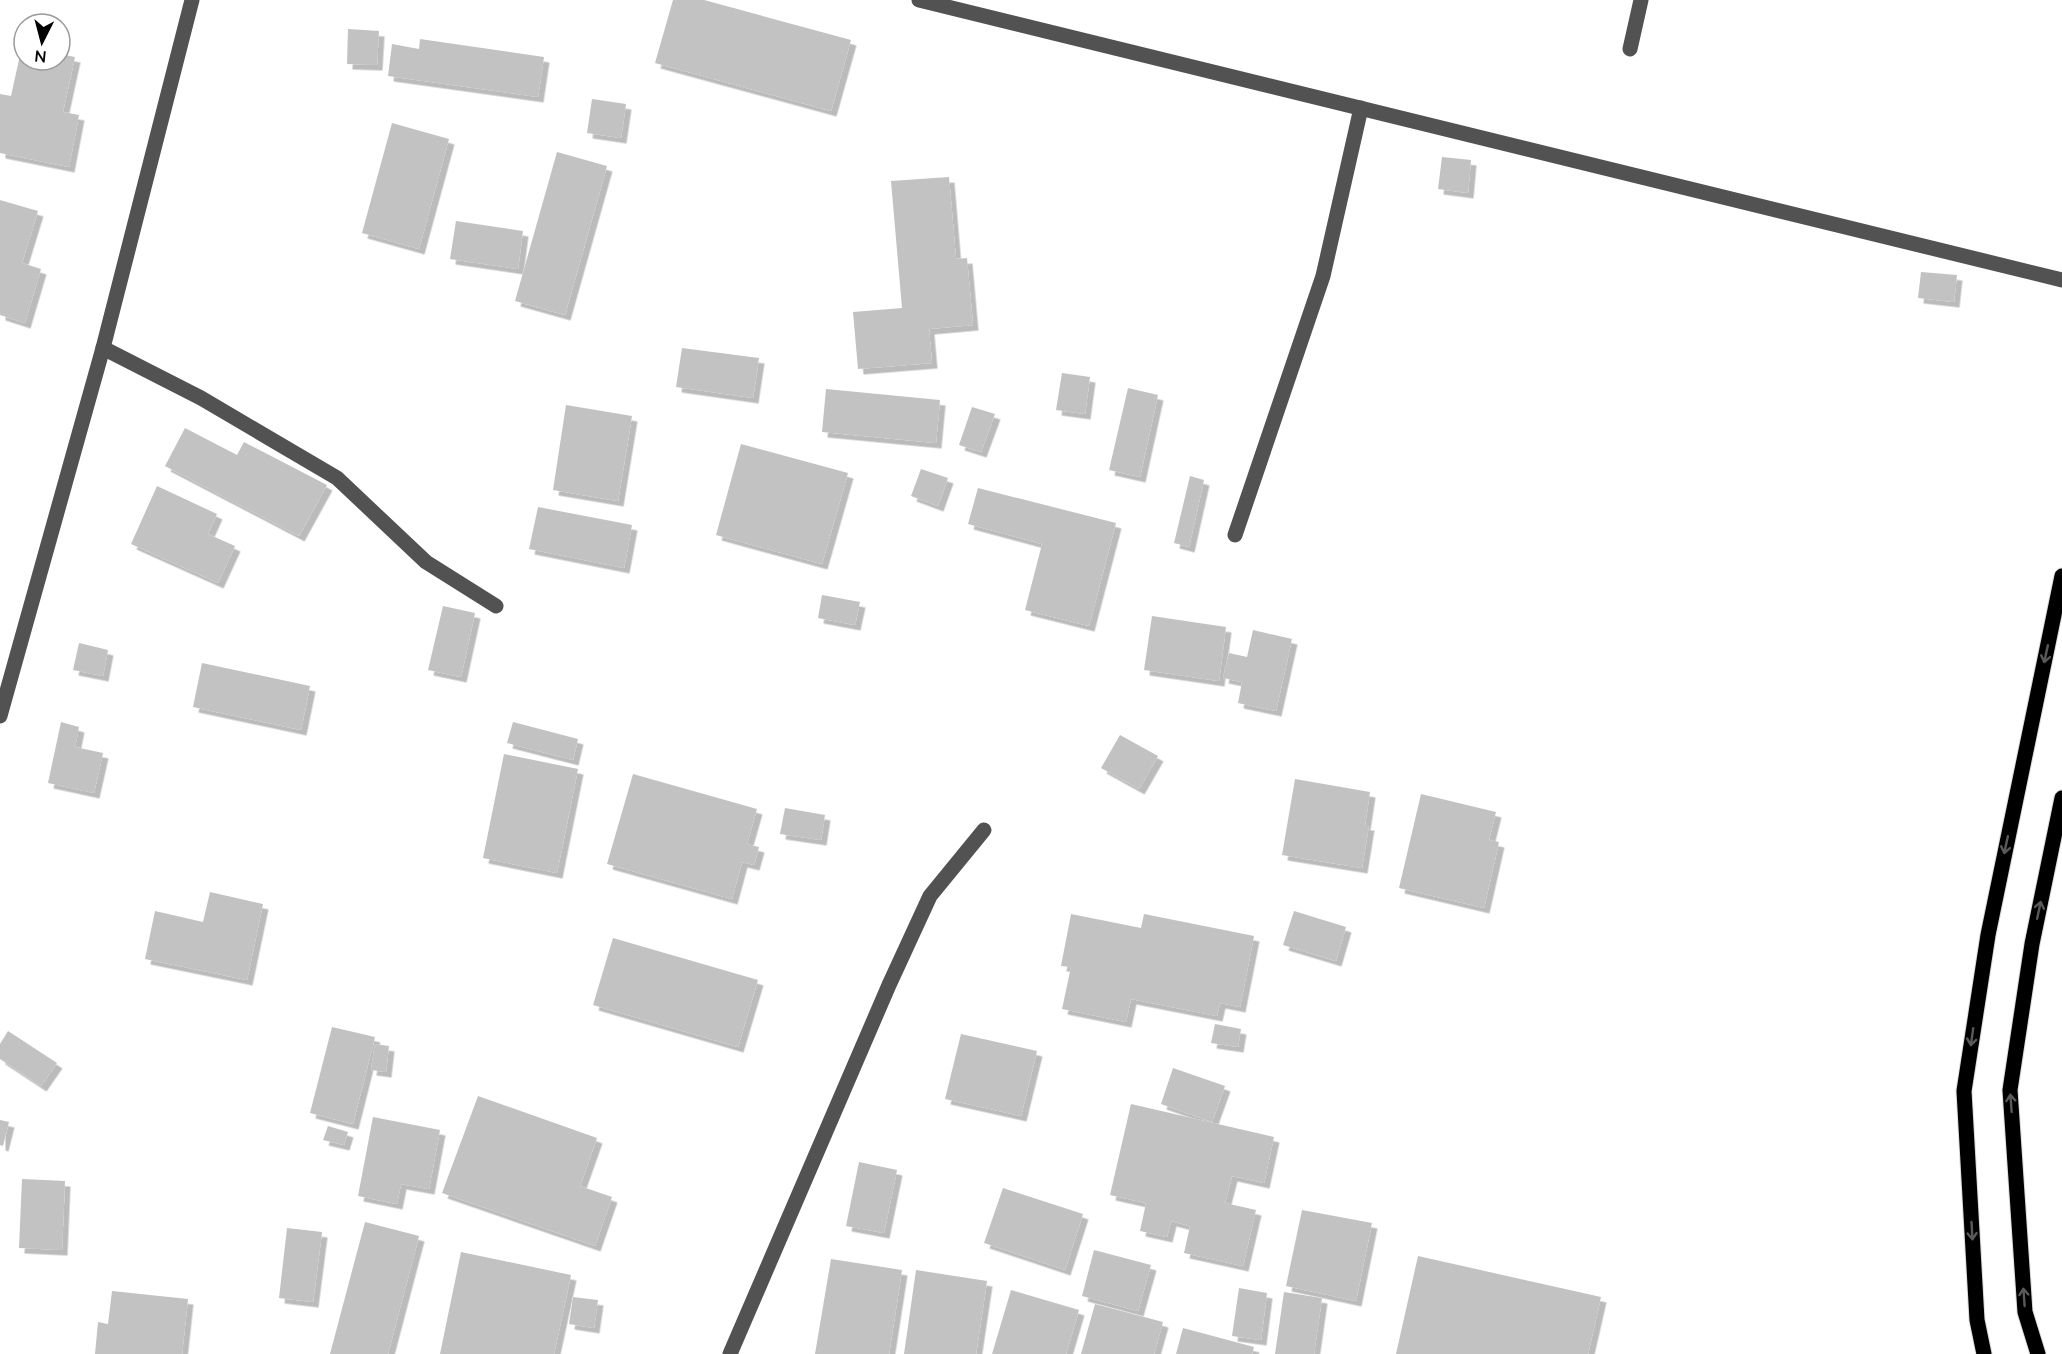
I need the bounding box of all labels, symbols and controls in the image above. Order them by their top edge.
north arrow [12,12,72,72]
text: N [33,44,48,67]
one-way arrow [2040,644,2051,663]
one-way arrow [2000,835,2011,854]
one-way arrow [2033,901,2045,920]
one-way arrow [1967,1027,1978,1046]
one-way arrow [2005,1093,2016,1113]
one-way arrow [1967,1221,1978,1241]
one-way arrow [2019,1288,2030,1308]

